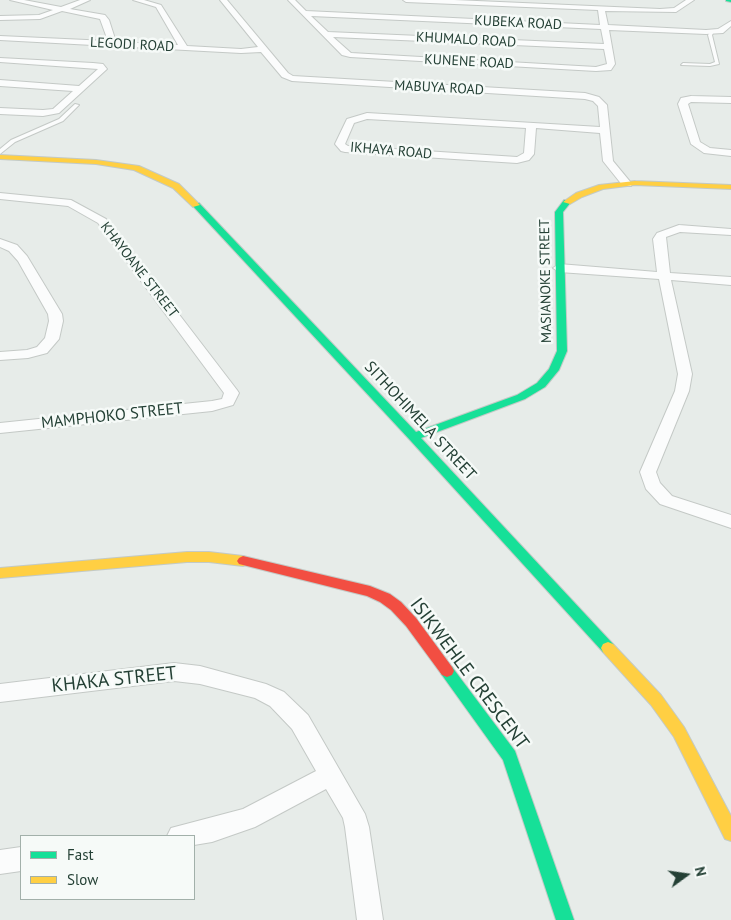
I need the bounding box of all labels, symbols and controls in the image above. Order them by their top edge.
street label: KUBEKA ROAD [474,12,562,34]
street label: KHUMALO ROAD [416,29,516,51]
street label: LEGODI ROAD [90,34,174,56]
street label: KUNENE ROAD [424,51,514,73]
street label: MABUYA ROAD [394,77,484,99]
street label: IKHAYA ROAD [349,139,433,163]
street label: KHAYOANE STREET [96,219,182,321]
street label: MASIANOKE STREET [537,219,555,343]
street label: SITHOHIMELA STREET [360,358,480,484]
street label: MAMPHOKO STREET [40,399,184,433]
street label: ISIKWEHLE CRESCENT [405,594,533,754]
street label: KHAKA STREET [50,662,178,698]
legend [20,835,195,900]
text: Fast [67,845,94,864]
north arrow [661,850,711,900]
text: N [691,865,710,878]
text: Slow [67,870,98,889]

